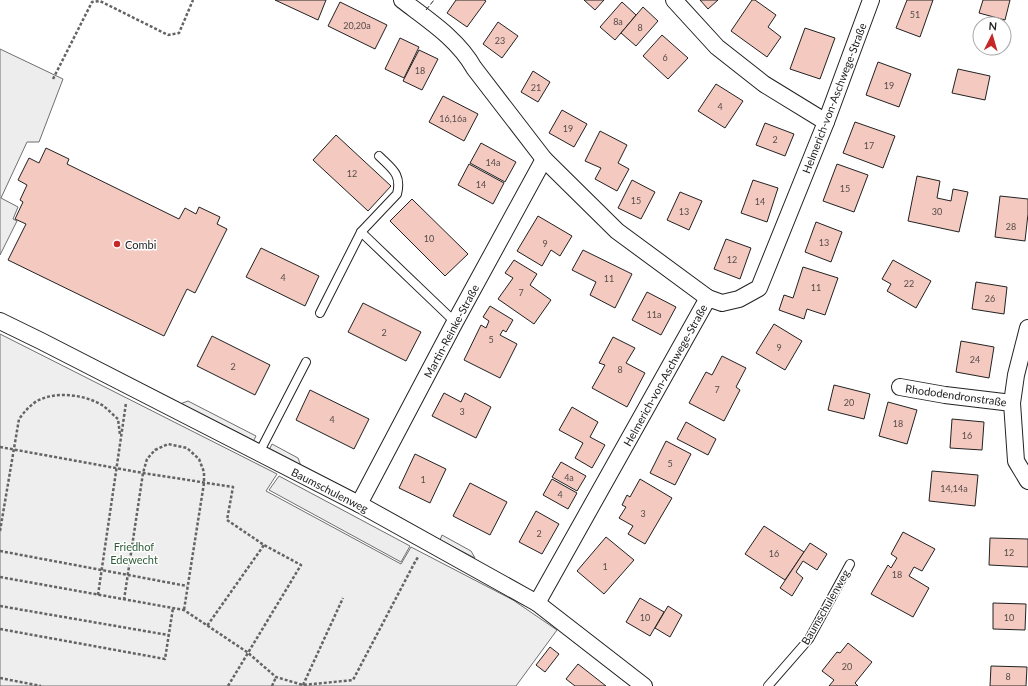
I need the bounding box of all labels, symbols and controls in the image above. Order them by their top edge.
house number: 51 [910,9,920,20]
house number: 8a [613,16,623,27]
north arrow [972,16,1012,56]
text: N [988,19,998,32]
house number: 20,20a [343,20,371,31]
street label: Helmerich-von-Aschwege-Straße [799,21,869,175]
house number: 8 [637,22,643,33]
house number: 23 [495,35,505,46]
house number: 6 [662,52,668,63]
house number: 18 [415,65,425,76]
house number: 19 [884,80,894,91]
house number: 21 [531,82,541,93]
house number: 4 [717,101,723,112]
house number: 16,16a [439,113,467,124]
house number: 19 [563,123,573,134]
house number: 2 [772,134,778,145]
house number: 17 [864,140,874,151]
house number: 14a [486,157,500,168]
house number: 12 [347,168,357,179]
house number: 14 [476,179,486,190]
house number: 15 [840,183,850,194]
house number: 15 [631,195,641,206]
house number: 14 [755,196,765,207]
house number: 13 [679,206,689,217]
house number: 30 [932,206,942,217]
house number: 28 [1006,221,1016,232]
house number: 10 [424,233,434,244]
house number: 13 [819,237,829,248]
place label: Combi [125,238,157,251]
house number: 9 [542,238,548,249]
marker: Combi [112,239,122,249]
house number: 12 [727,254,737,265]
house number: 4 [280,272,286,283]
house number: 11 [604,273,614,284]
house number: 22 [904,278,914,289]
street label: Martin-Reinke-Straße [421,282,481,380]
house number: 11 [811,282,821,293]
house number: 7 [518,287,524,298]
house number: 26 [985,293,995,304]
street label: Helmerich-von-Aschwege-Straße [620,302,710,448]
house number: 11a [647,309,661,320]
house number: 2 [381,327,387,338]
house number: 5 [488,334,494,345]
house number: 9 [776,342,782,353]
house number: 24 [970,354,980,365]
house number: 2 [230,361,236,372]
house number: 8 [617,364,623,375]
street label: Rhododendronstraße [904,381,1008,409]
house number: 7 [714,384,720,395]
house number: 20 [844,397,854,408]
house number: 3 [459,406,465,417]
house number: 4 [329,414,335,425]
house number: 18 [893,418,903,429]
house number: 16 [962,430,972,441]
house number: 5 [667,458,673,469]
street label: Baumschulenweg [289,465,371,515]
house number: 4a [564,472,574,483]
house number: 1 [420,474,426,485]
house number: 14,14a [940,483,968,494]
house number: 4 [557,489,563,500]
house number: 3 [640,508,646,519]
house number: 2 [536,528,542,539]
park label: Friedhof Edewecht [110,540,158,566]
house number: 12 [1004,547,1014,558]
house number: 16 [769,548,779,559]
house number: 1 [602,561,608,572]
street label: Baumschulenweg [798,567,852,647]
house number: 18 [892,569,902,580]
house number: 10 [640,612,650,623]
house number: 10 [1004,612,1014,623]
house number: 20 [842,661,852,672]
house number: 8 [1005,671,1011,682]

